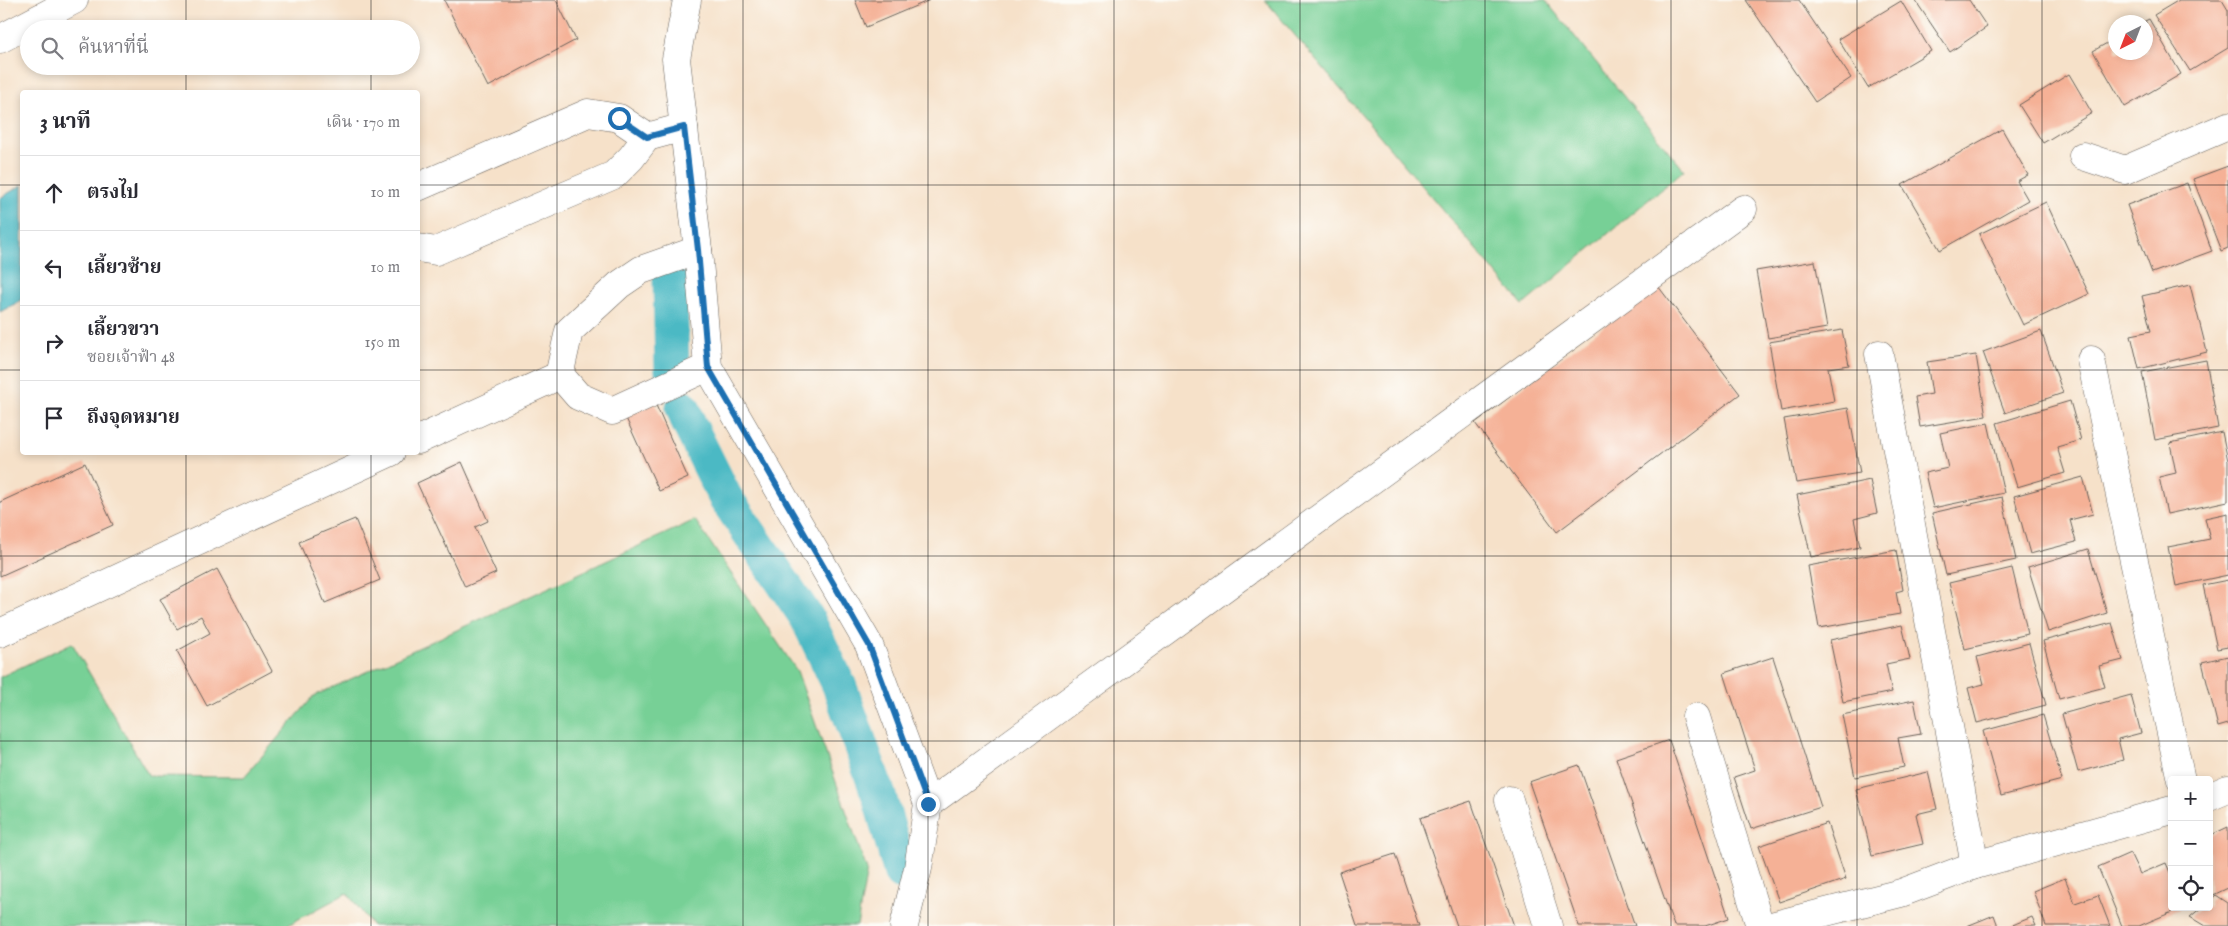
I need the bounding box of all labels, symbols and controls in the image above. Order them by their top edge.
north arrow [2108,15,2153,60]
search box [20,20,420,75]
icon: search [38,34,66,62]
text: ค้นหาที่นี่ [78,36,149,60]
route start [608,107,631,130]
text: 3 นาที [40,109,91,136]
text: เดิน · 170 m [326,113,400,133]
icon: ahead [40,179,68,207]
text: ตรงไป [87,181,139,205]
text: 10 m [370,183,400,203]
icon: left [40,254,68,282]
text: เลี้ยวซ้าย [87,256,161,280]
text: 10 m [370,258,400,278]
text: เลี้ยวขวา [87,318,159,342]
icon: right [40,329,68,357]
text: 150 m [365,333,400,353]
text: ซอยเจ้าฟ้า 48 [87,348,175,368]
icon: arrive [40,404,68,432]
text: ถึงจุดหมาย [87,406,180,430]
map controls [2168,776,2213,911]
button: + [2168,776,2213,821]
route end [917,793,940,816]
button: − [2168,821,2213,866]
button: locate [2168,866,2213,911]

